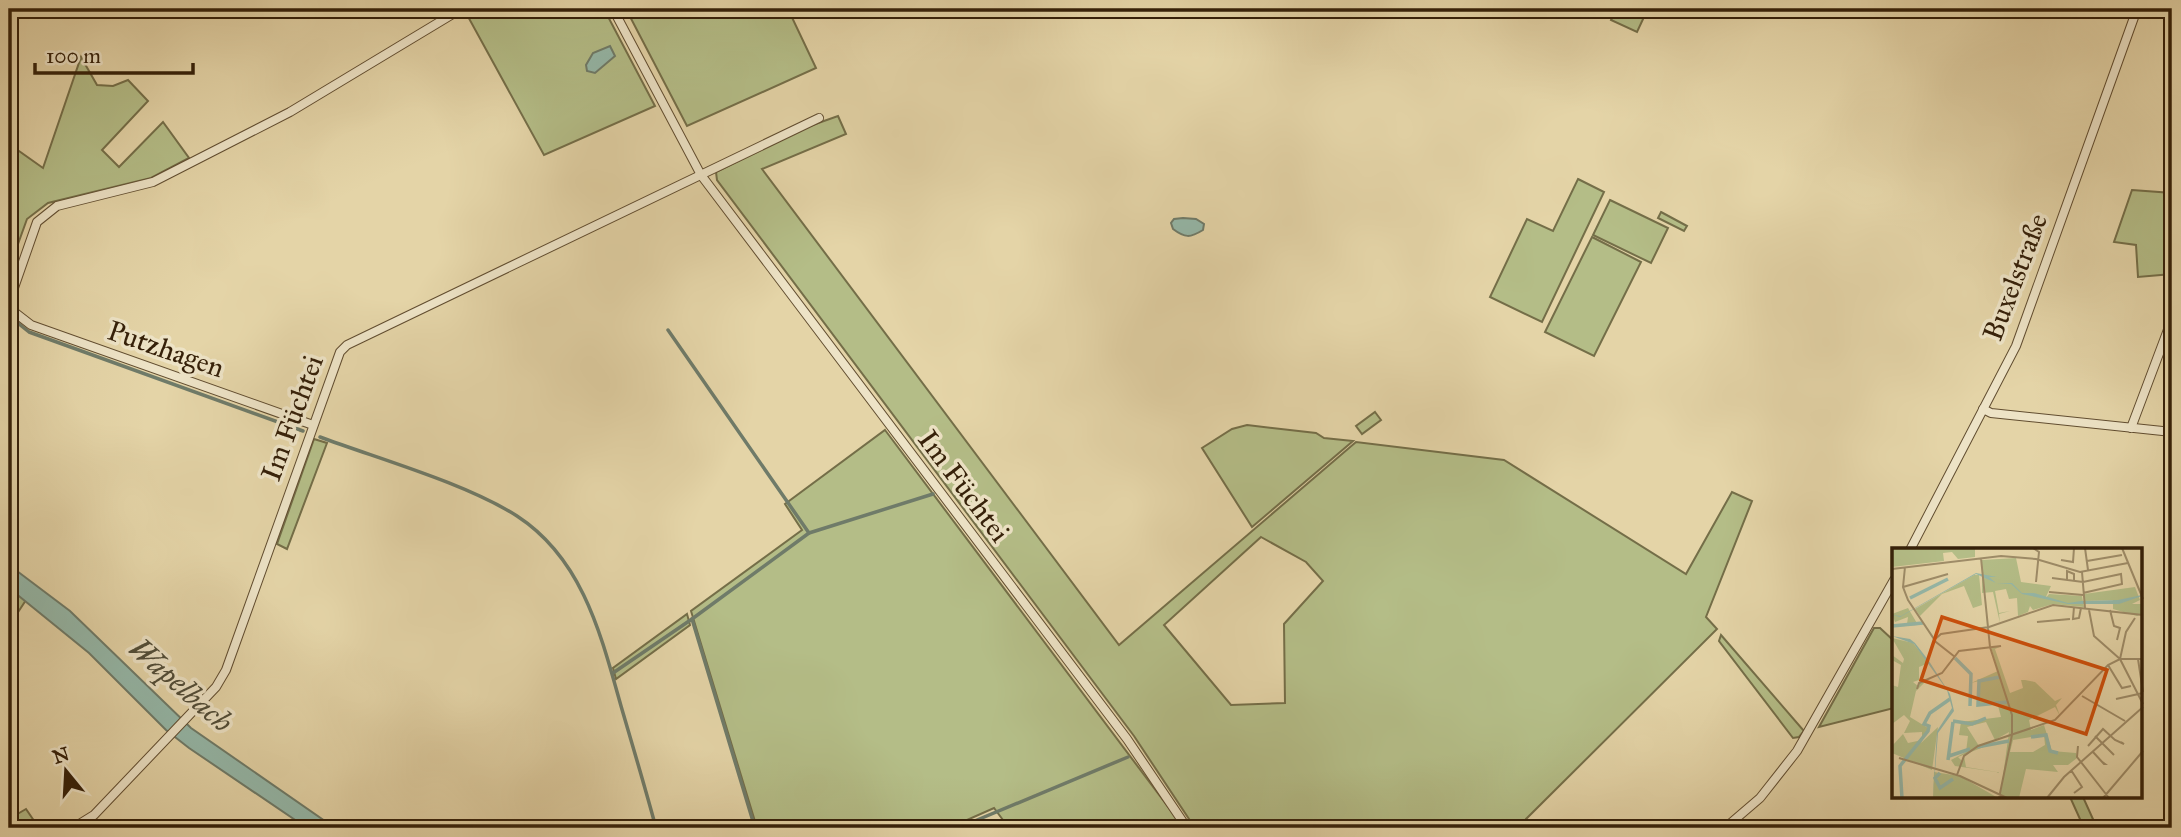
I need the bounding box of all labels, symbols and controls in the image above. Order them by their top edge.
scale bar [35,32,192,76]
text: 100 m [46,43,101,69]
street label: Buxelstraße [1975,208,2055,346]
street label: Putzhagen [103,313,229,385]
street label: Im Füchtei [253,350,331,486]
street label: Im Füchtei [911,423,1018,549]
inset map [1892,548,2142,798]
water label: Wapelbach [121,630,240,741]
north arrow [32,736,102,806]
text: N [50,742,72,769]

